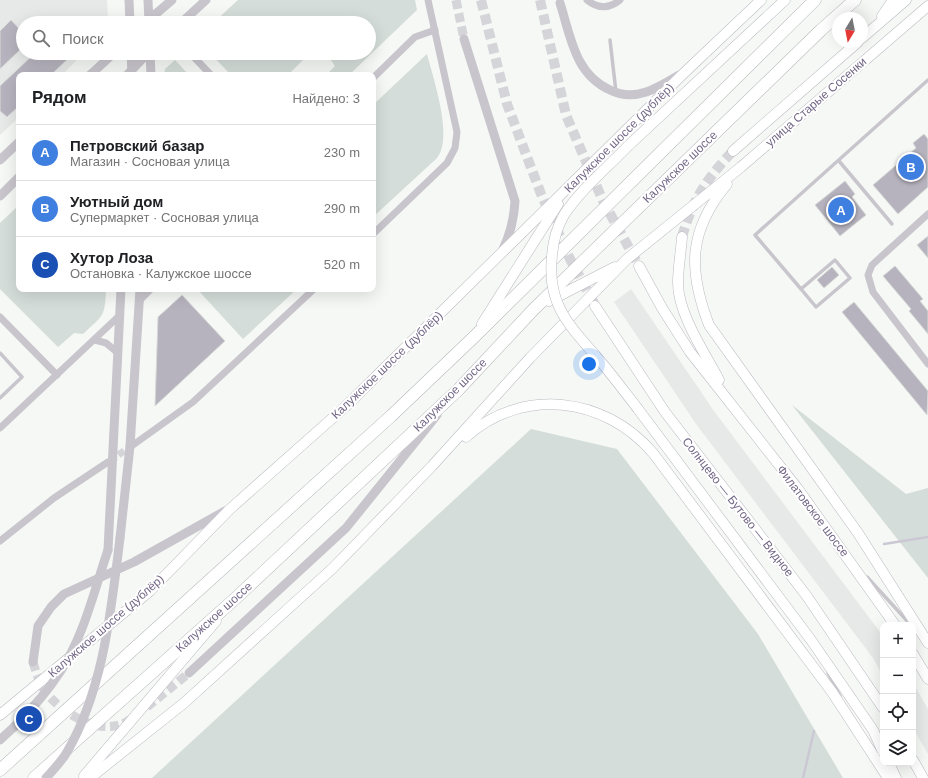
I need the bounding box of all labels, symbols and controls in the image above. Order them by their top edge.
north arrow [832,12,868,48]
search box [16,16,376,60]
icon: search [30,27,52,49]
text: Поиск [62,30,104,47]
street label: улица Старые Сосенки [763,54,869,150]
street label: Калужское шоссе (дублёр) [561,80,677,196]
text: Рядом [32,88,87,107]
text: Найдено: 3 [292,91,360,106]
street label: Калужское шоссе [640,128,720,206]
text: Петровский базар [70,137,204,154]
text: A [40,145,50,160]
text: 230 m [324,145,360,160]
pin: B [898,152,924,182]
text: Магазин · Сосновая улица [70,154,230,169]
text: Уютный дом [70,193,163,210]
pin: A [828,195,854,225]
text: B [40,201,50,216]
text: 290 m [324,201,360,216]
text: Супермаркет · Сосновая улица [70,210,259,225]
text: Хутор Лоза [70,249,153,266]
text: C [40,257,50,272]
text: 520 m [324,257,360,272]
text: Остановка · Калужское шоссе [70,266,252,281]
street label: Калужское шоссе (дублёр) [329,308,445,422]
your location [579,354,599,374]
street label: Калужское шоссе [410,355,490,435]
street label: Солнцево — Бутово — Видное [679,435,797,580]
street label: Филатовское шоссе [774,463,852,560]
street label: Калужское шоссе (дублёр) [45,572,167,680]
street label: Калужское шоссе [173,579,255,655]
map controls [880,622,916,766]
button: + [880,622,916,658]
button: − [880,658,916,694]
button: locate [880,694,916,730]
pin: C [16,704,42,734]
button: layers [880,730,916,766]

